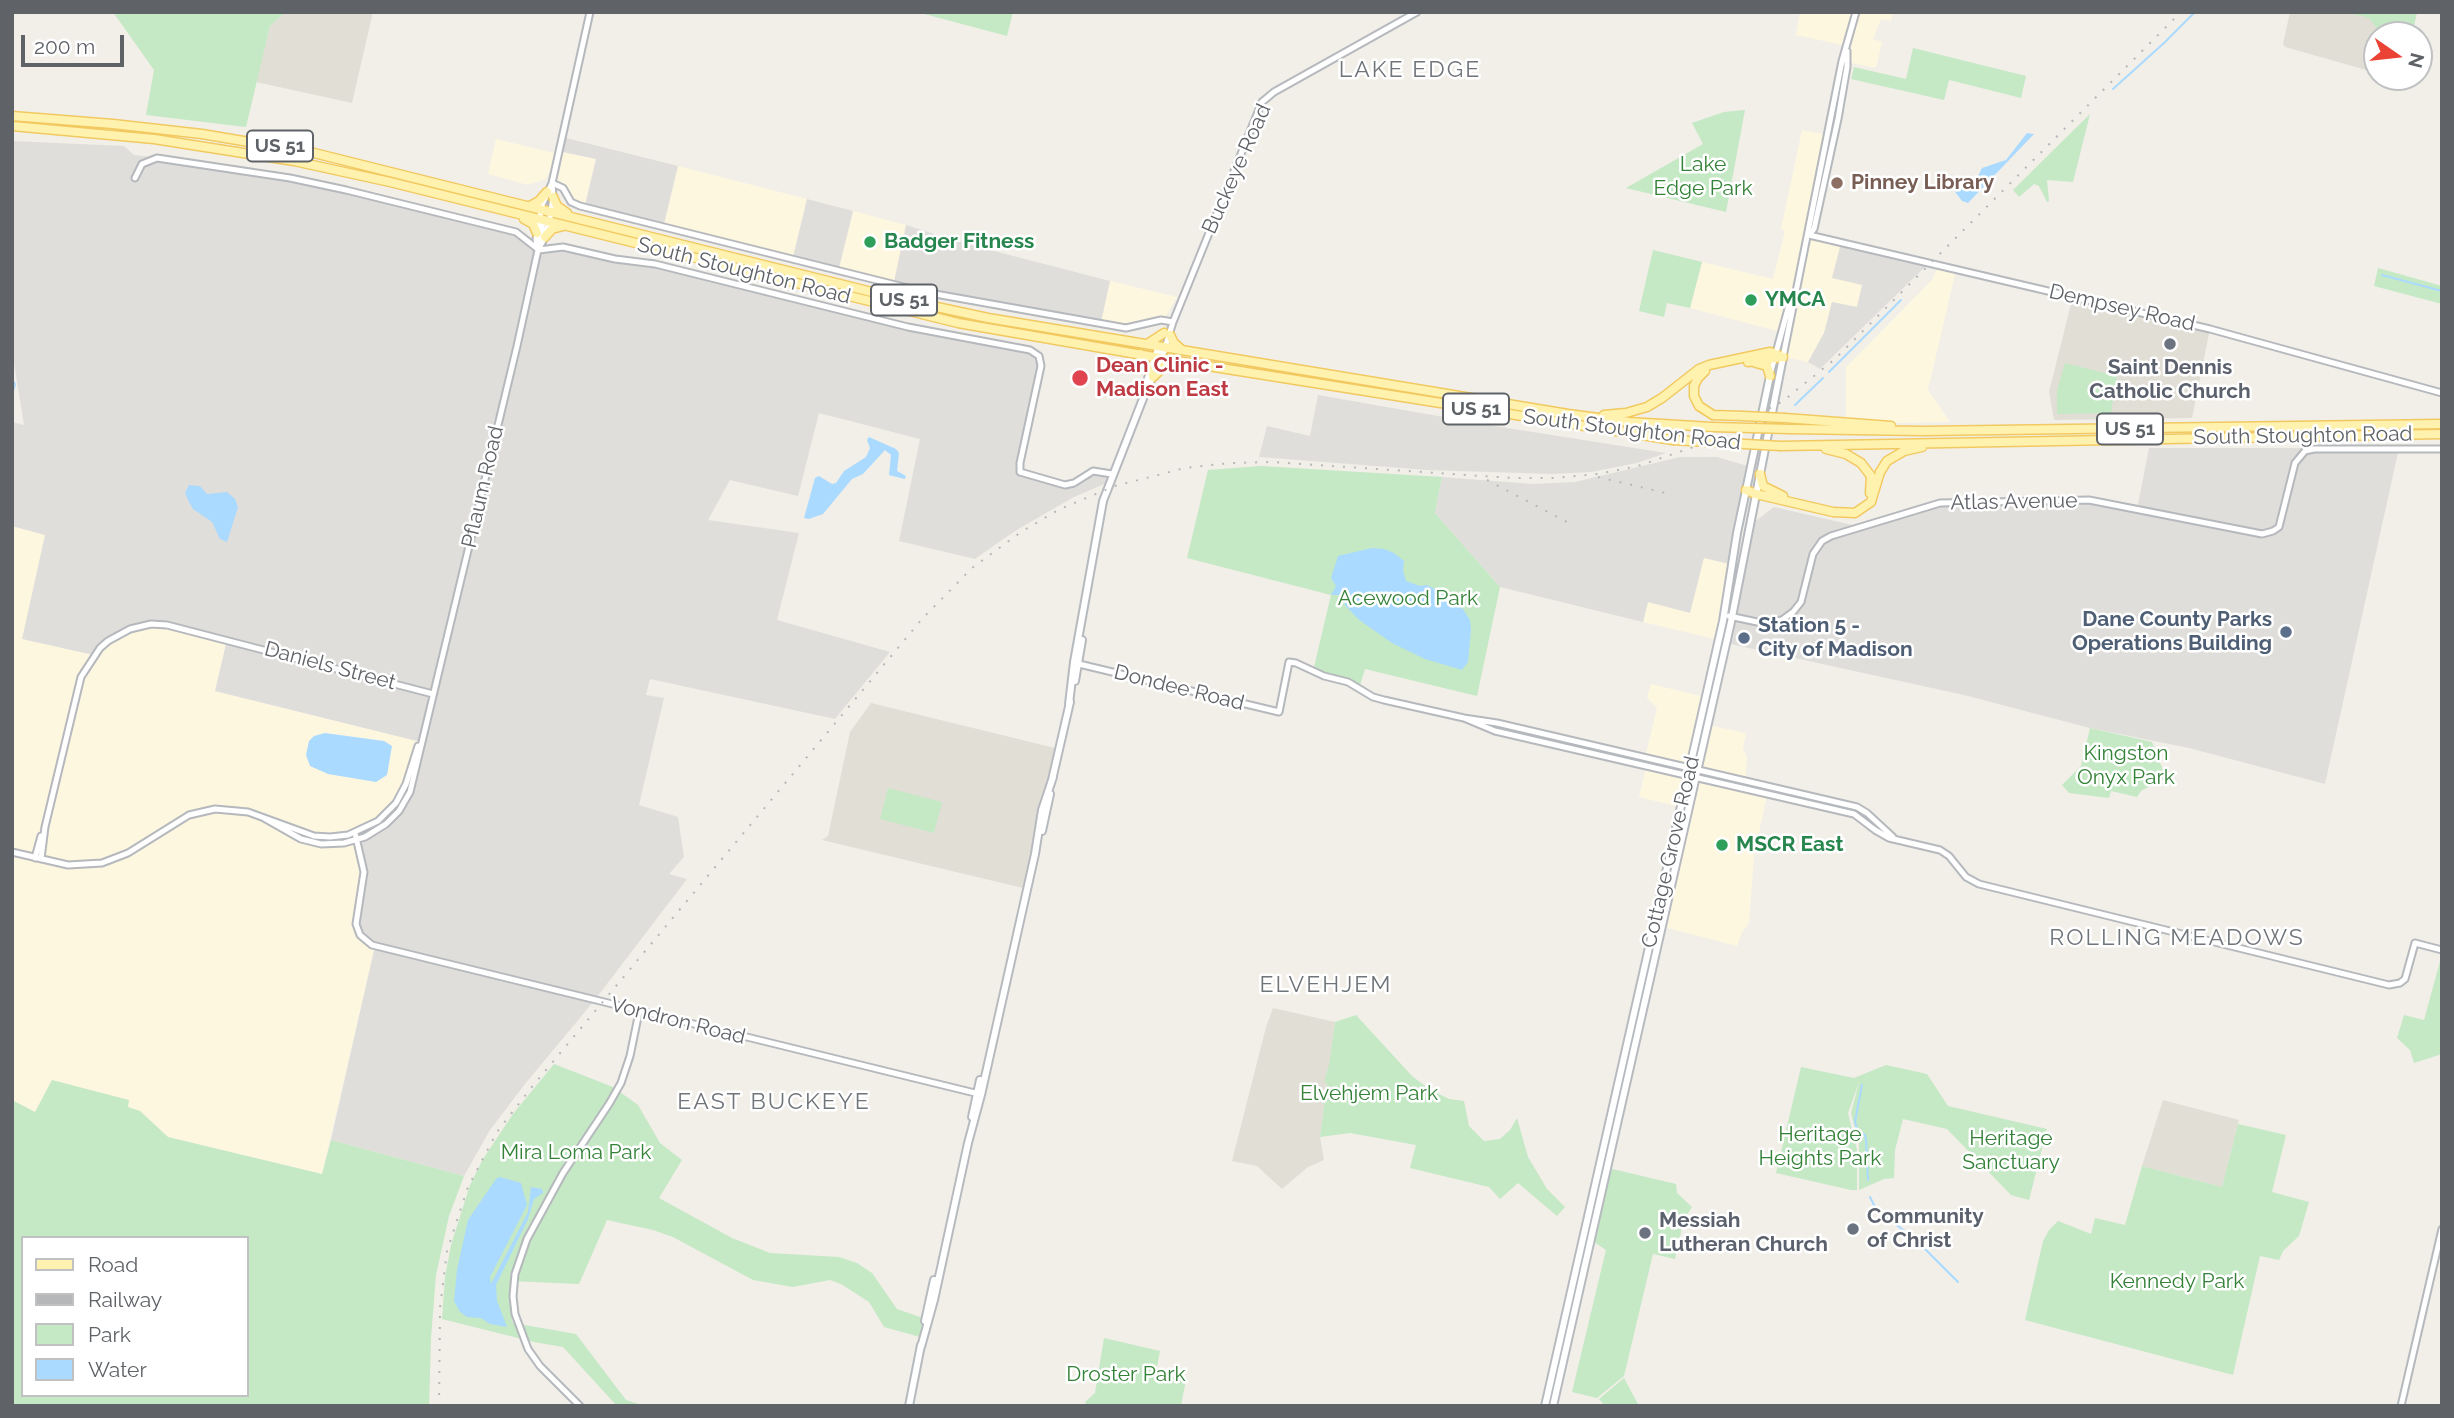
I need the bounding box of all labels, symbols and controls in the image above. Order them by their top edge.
scale bar [24,21,128,65]
north arrow [2363,21,2433,91]
text: 200 m [34,34,95,59]
text: N [2404,51,2429,70]
district label: LAKE EDGE [1340,56,1480,84]
street label: Buckeye Road [1197,100,1277,238]
road number: US 51 [247,130,313,162]
park label: Lake Edge Park [1653,152,1753,202]
place label: Pinney Library [1851,170,1994,196]
marker: Pinney Library [1829,175,1845,191]
place label: Badger Fitness [884,229,1034,255]
street label: South Stoughton Road [635,232,853,310]
marker: Badger Fitness [862,234,878,250]
street label: Dempsey Road [2047,279,2197,337]
road number: US 51 [871,284,937,316]
place label: YMCA [1765,287,1825,313]
marker: YMCA [1743,292,1759,308]
marker: Saint Dennis Catholic Church [2162,336,2178,352]
place label: Dean Clinic - Madison East [1096,353,1229,403]
place label: Saint Dennis Catholic Church [2089,355,2251,405]
marker: Dean Clinic - Madison East [1070,368,1090,388]
road number: US 51 [1443,394,1509,424]
street label: South Stoughton Road [1522,404,1742,456]
road number: US 51 [2097,414,2163,444]
street label: South Stoughton Road [2193,421,2413,451]
street label: Pflaum Road [457,424,509,550]
street label: Atlas Avenue [1950,488,2078,516]
park label: Acewood Park [1338,586,1478,612]
place label: Dane County Parks Operations Building [2072,607,2272,657]
place label: Station 5 - City of Madison [1758,613,1913,663]
marker: Dane County Parks Operations Building [2278,624,2294,640]
marker: Station 5 - City of Madison [1736,630,1752,646]
street label: Daniels Street [262,636,398,696]
street label: Dondee Road [1111,660,1247,716]
park label: Kingston Onyx Park [2077,741,2175,791]
street label: Cottage Grove Road [1637,754,1705,950]
place label: MSCR East [1736,832,1844,858]
marker: MSCR East [1714,837,1730,853]
district label: ROLLING MEADOWS [2051,924,2303,952]
district label: ELVEHJEM [1261,971,1391,999]
street label: Vondron Road [608,992,748,1050]
park label: Elvehjem Park [1300,1081,1438,1107]
district label: EAST BUCKEYE [679,1088,869,1116]
park label: Heritage Heights Park [1759,1122,1881,1172]
park label: Heritage Sanctuary [1962,1126,2060,1176]
park label: Mira Loma Park [501,1140,651,1166]
place label: Community of Christ [1867,1204,1984,1254]
place label: Messiah Lutheran Church [1659,1208,1828,1258]
marker: Community of Christ [1845,1221,1861,1237]
marker: Messiah Lutheran Church [1637,1225,1653,1241]
legend [21,1236,248,1397]
text: Road [88,1252,138,1277]
park label: Kennedy Park [2110,1269,2244,1295]
text: Railway [88,1287,162,1312]
text: Park [88,1322,131,1347]
text: Water [88,1357,147,1382]
park label: Droster Park [1066,1362,1186,1388]

